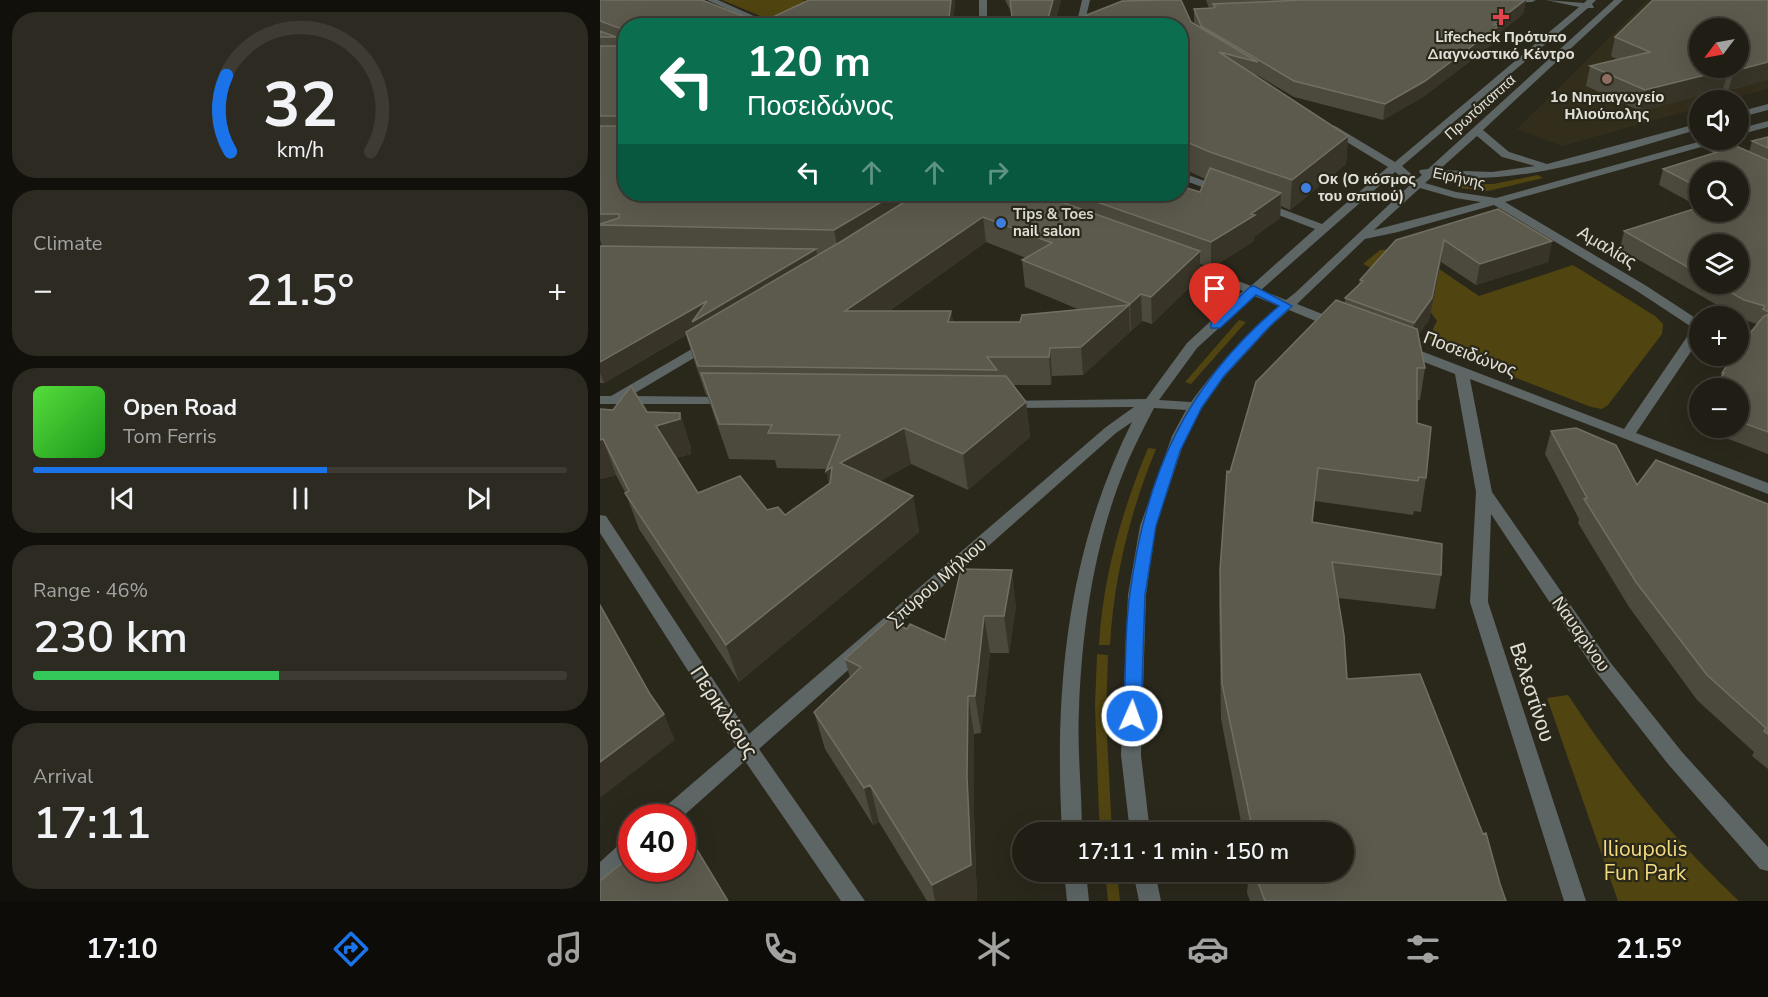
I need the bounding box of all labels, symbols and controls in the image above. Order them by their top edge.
marker: Lifecheck Πρότυπο Διαγνωστικό Κέντρο [1492,8,1510,26]
north arrow [1689,18,1749,78]
map controls [1689,18,1749,438]
place label: Lifecheck Πρότυπο Διαγνωστικό Κέντρο [1427,27,1575,64]
text: 120 m [747,34,871,91]
icon: left [648,42,726,120]
text: 32 [263,63,337,148]
street label: Πρωτόπαππα [1440,70,1520,144]
marker: 1ο Νηπιαγωγείο Ηλιούπολης [1600,72,1614,86]
place label: 1ο Νηπιαγωγείο Ηλιούπολης [1550,87,1664,124]
text: Ποσειδώνος [747,88,894,125]
button: sound [1689,90,1749,150]
text: km/h [276,135,324,165]
icon: left [792,156,825,189]
icon: ahead [855,156,888,189]
icon: ahead [918,156,951,189]
icon: right [981,156,1014,189]
button: search [1689,162,1749,222]
street label: Ειρήνης [1431,163,1487,193]
place label: Οκ (Ο κόσμος του σπιτιού) [1318,169,1416,206]
marker: Οκ (Ο κόσμος του σπιτιού) [1299,181,1313,195]
place label: Tips & Toes nail salon [1013,204,1094,241]
marker: Tips & Toes nail salon [994,216,1008,230]
street label: Αμαλίας [1573,220,1641,274]
text: Climate [33,230,102,257]
button: layers [1689,234,1749,294]
text: 21.5° [246,260,354,321]
pin [1189,263,1240,325]
text: − [33,268,53,313]
text: + [547,268,567,313]
icon: arrive [1198,272,1231,305]
button: + [1689,306,1749,366]
street label: Ποσειδώνος [1420,325,1520,383]
button: − [1689,378,1749,438]
text: Open Road [123,393,237,423]
text: Tom Ferris [123,423,217,450]
icon: previous [106,482,139,515]
icon: pause [284,482,317,515]
icon: next [462,482,495,515]
street label: Σπύρου Μήλιου [882,532,992,632]
text: Range · 46% [33,577,148,604]
street label: Ναυαρίνου [1546,592,1616,676]
text: 230 km [33,607,188,668]
street label: Βελεστίνου [1503,639,1561,745]
street label: Περικλέους [684,660,764,764]
position arrow [1100,684,1164,748]
text: Arrival [33,763,93,790]
text: 17:11 [33,793,152,854]
speed limit sign: 40 [618,804,696,882]
park label: Ilioupolis Fun Park [1602,835,1688,887]
text: 17:11 · 1 min · 150 m [1077,837,1289,867]
icon: directions [330,928,372,970]
icon: music [544,928,586,970]
icon: phone [759,928,801,970]
icon: climate [973,928,1015,970]
icon: car [1187,928,1229,970]
icon: filters [1402,928,1444,970]
text: 17:10 [86,931,158,968]
text: 21.5° [1616,931,1682,968]

